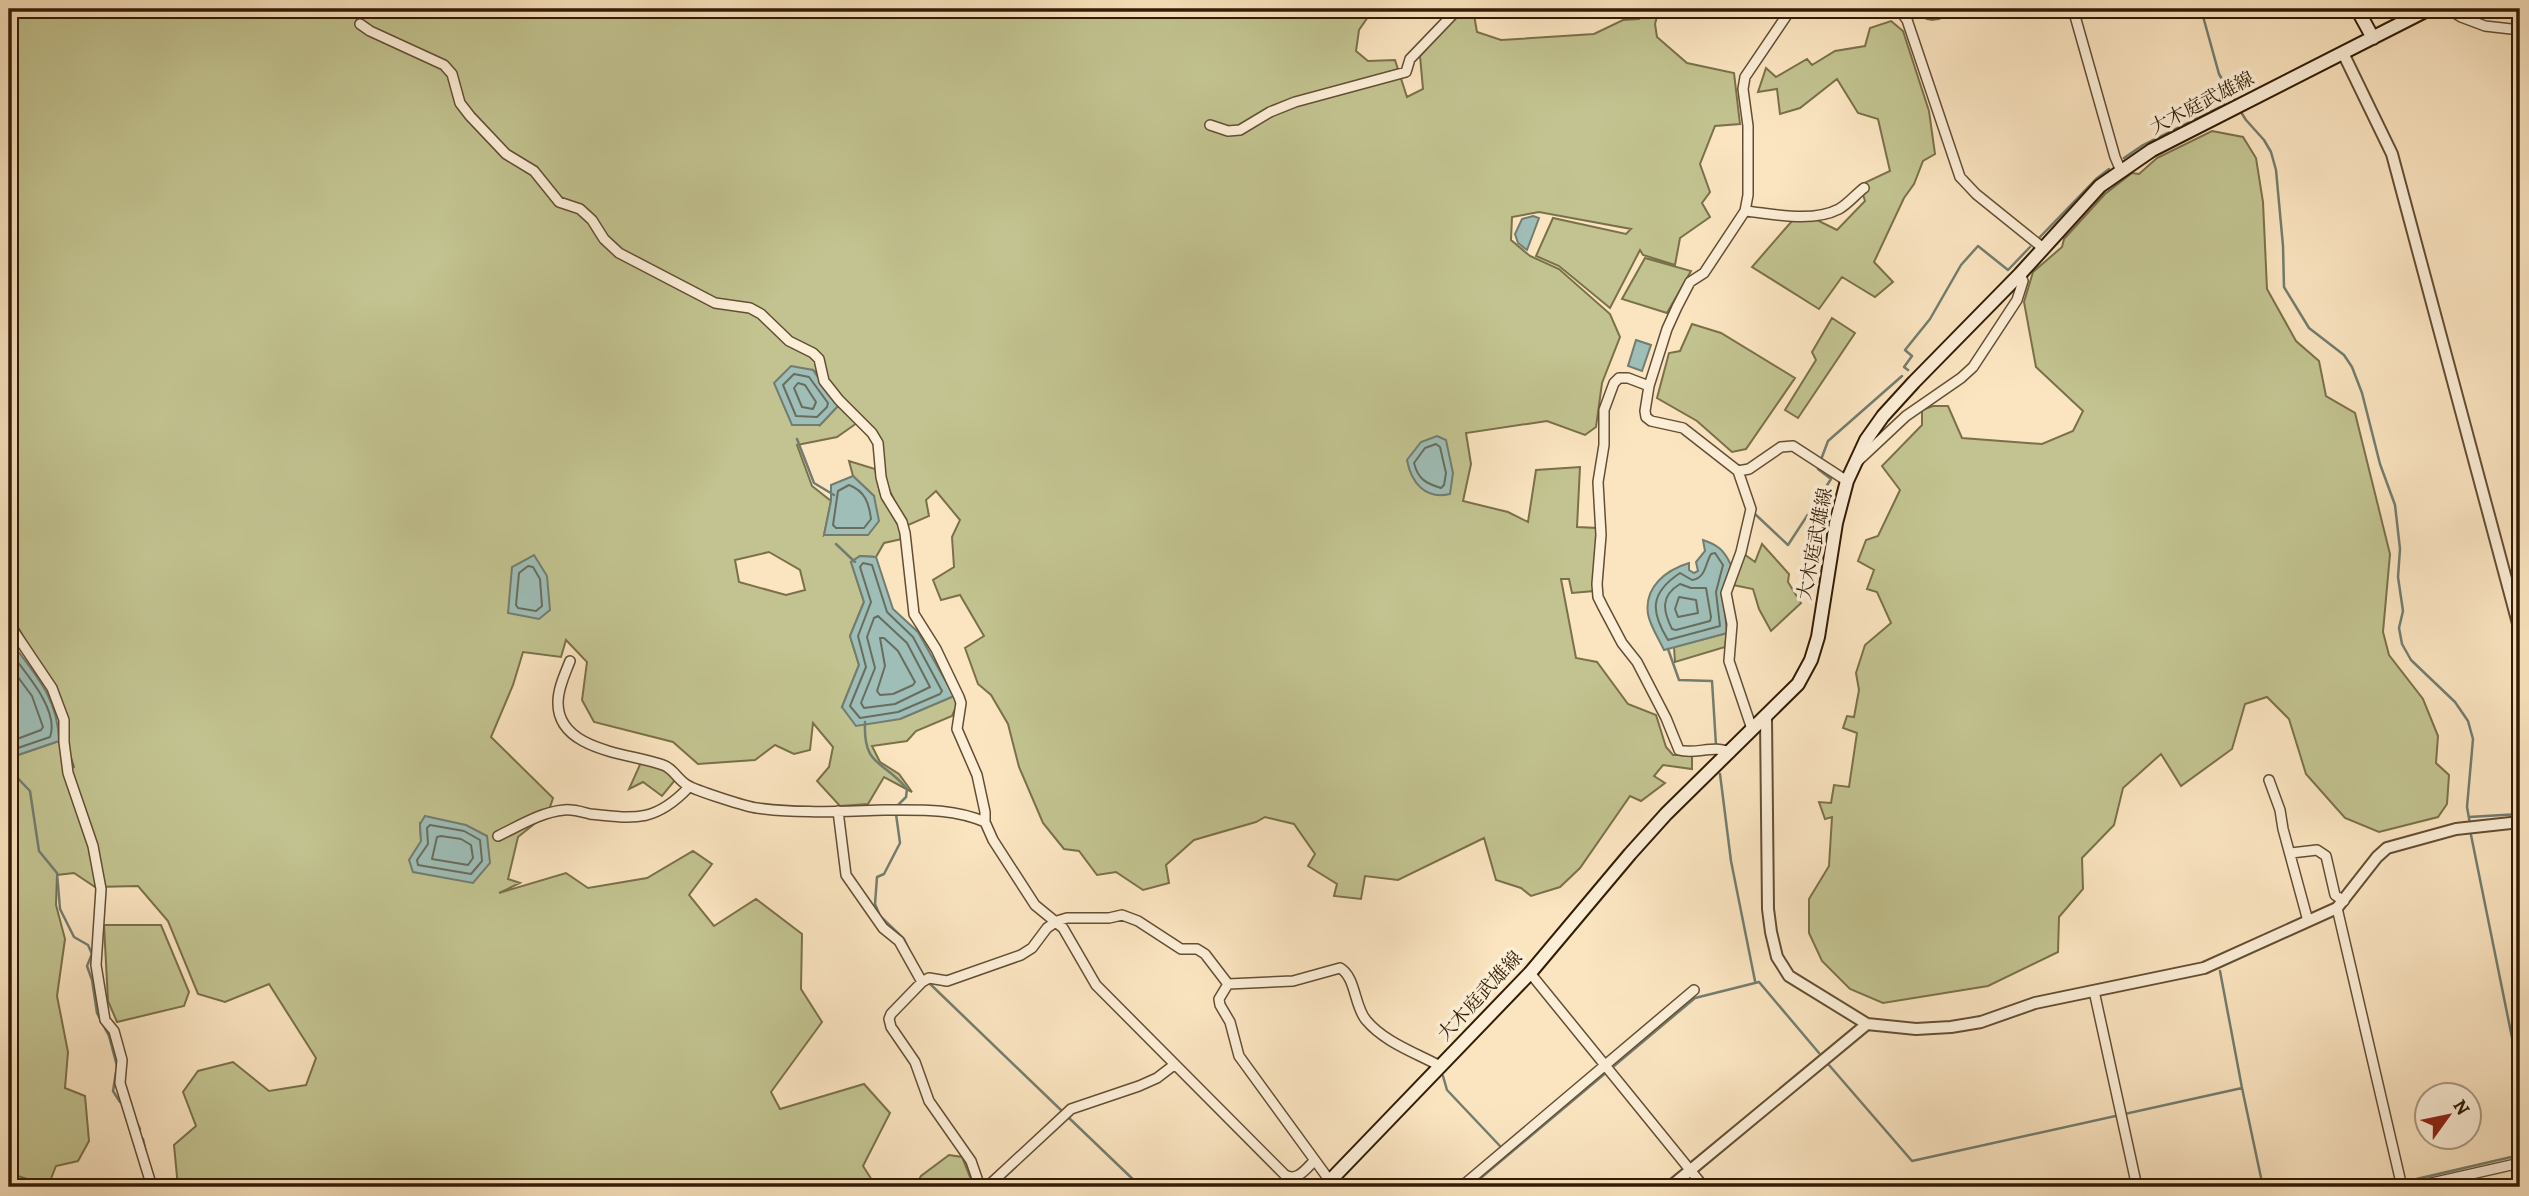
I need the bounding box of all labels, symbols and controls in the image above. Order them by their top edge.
street label: 大木庭武雄線 [2145,66,2259,140]
street label: 大木庭武雄線 [1791,486,1839,602]
street label: 大木庭武雄線 [1432,945,1528,1047]
north arrow [2414,1080,2484,1150]
text: N [2447,1094,2476,1120]

